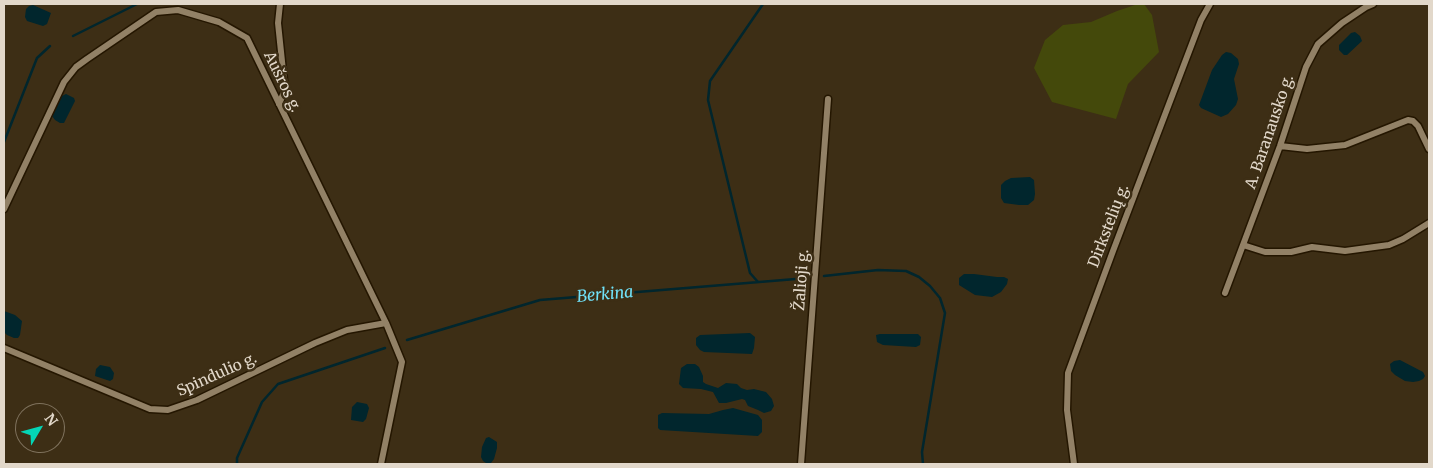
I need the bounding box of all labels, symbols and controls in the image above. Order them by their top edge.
street label: Aušros g. [260,49,304,115]
street label: A. Baranausko g. [1242,73,1298,191]
street label: Dirkstelių g. [1085,182,1133,270]
street label: Žalioji g. [791,249,813,311]
water label: Berkina [576,283,634,307]
street label: Spindulio g. [174,349,260,401]
north arrow [15,403,65,453]
text: N [41,410,62,429]

